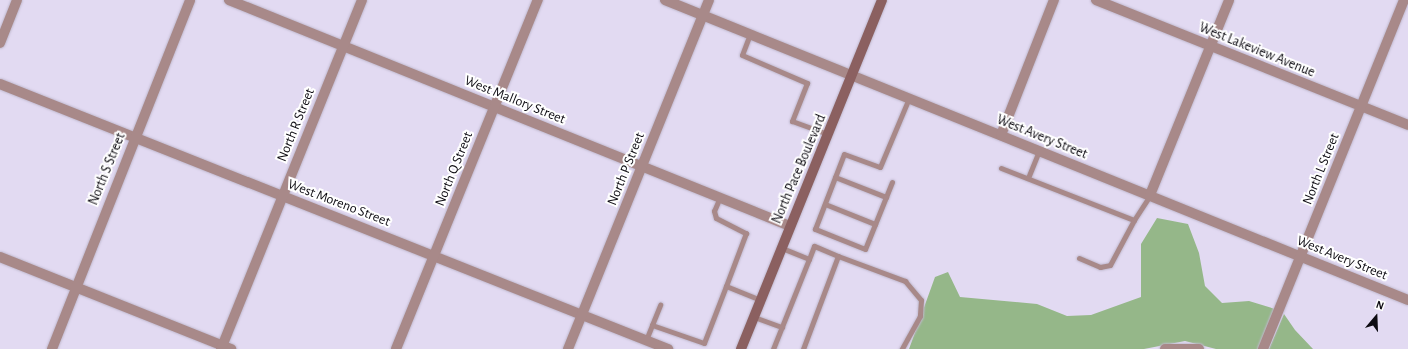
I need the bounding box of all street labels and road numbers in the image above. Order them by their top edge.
street label: West Lakeview Avenue [1197,19,1317,81]
street label: West Mallory Street [462,72,568,128]
street label: North R Street [274,86,318,164]
street label: West Avery Street [994,111,1090,163]
street label: North Pace Boulevard [768,112,830,226]
street label: North Q Street [431,129,477,209]
street label: North S Street [85,130,129,208]
street label: North P Street [604,130,648,208]
street label: North L Street [1299,131,1343,207]
street label: West Moreno Street [286,176,392,230]
street label: West Avery Street [1294,232,1390,284]

